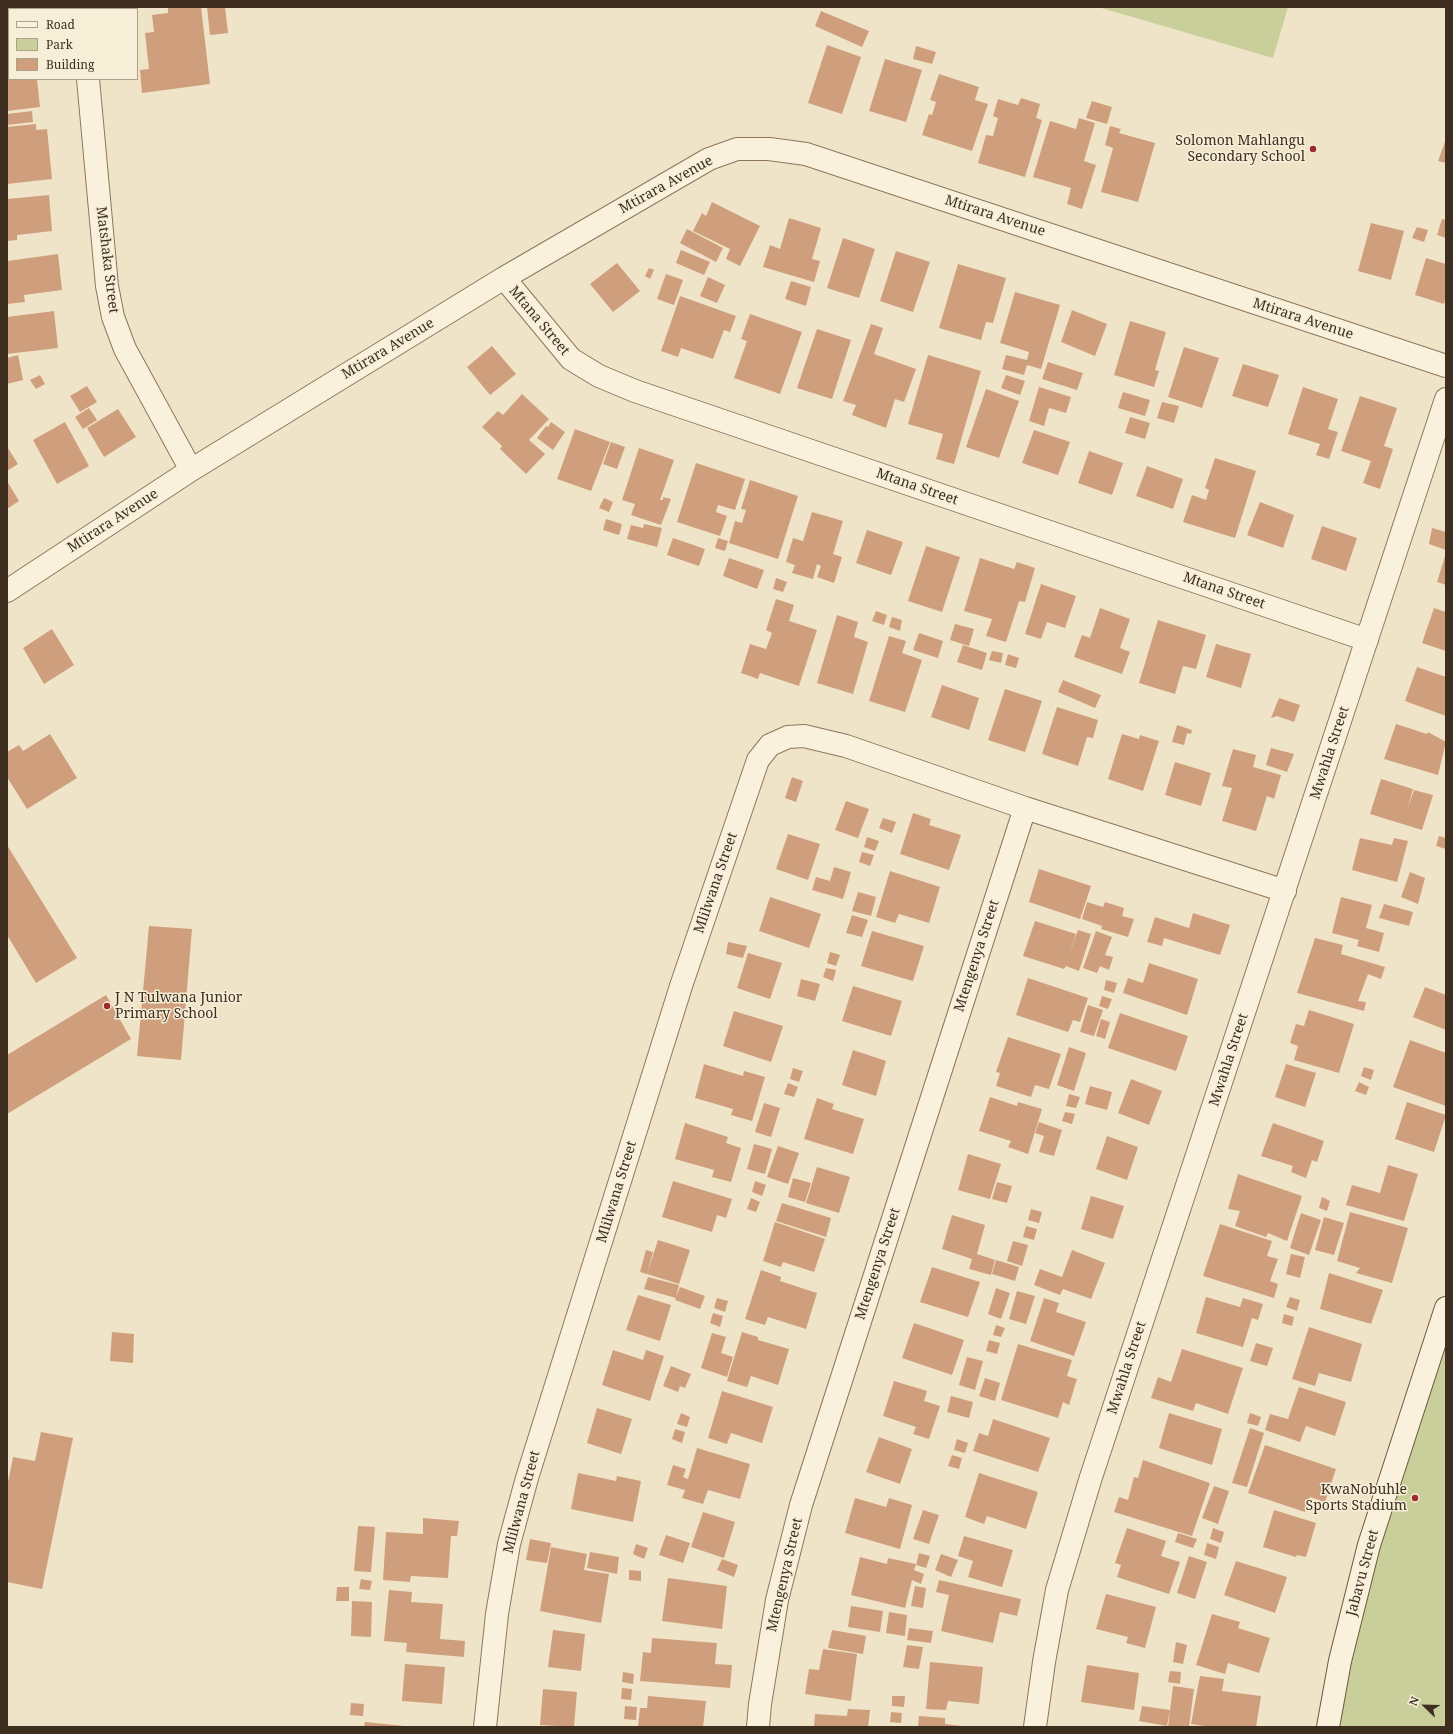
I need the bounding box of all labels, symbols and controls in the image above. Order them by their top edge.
legend [8,8,138,80]
text: Road [46,16,75,33]
text: Park [46,36,73,53]
text: Building [46,56,94,73]
place label: Solomon Mahlangu Secondary School [1175,133,1305,166]
marker: Solomon Mahlangu Secondary School [1308,144,1318,154]
street label: Mtirara Avenue [616,152,716,218]
street label: Mtirara Avenue [943,192,1047,240]
street label: Matshaka Street [92,205,122,315]
street label: Mtana Street [505,283,573,359]
street label: Mtirara Avenue [1251,295,1355,343]
street label: Mtirara Avenue [339,315,437,383]
street label: Mtana Street [874,465,960,509]
street label: Mtirara Avenue [65,485,161,557]
street label: Mtana Street [1181,569,1267,613]
street label: Mwahla Street [1307,704,1353,802]
street label: Mlilwana Street [691,830,741,936]
street label: Mtengenya Street [951,898,1003,1014]
place label: J N Tulwana Junior Primary School [115,990,242,1022]
marker: J N Tulwana Junior Primary School [102,1001,112,1011]
street label: Mwahla Street [1206,1011,1252,1109]
street label: Mlilwana Street [593,1139,641,1245]
street label: Mtengenya Street [852,1206,904,1322]
street label: Mwahla Street [1104,1319,1150,1417]
street label: Mlilwana Street [500,1449,544,1555]
place label: KwaNobuhle Sports Stadium [1306,1482,1407,1514]
marker: KwaNobuhle Sports Stadium [1410,1493,1420,1503]
street label: Mtengenya Street [764,1516,806,1634]
street label: Jabavu Street [1343,1528,1383,1618]
north arrow [1405,1686,1445,1726]
text: N [1405,1694,1422,1708]

